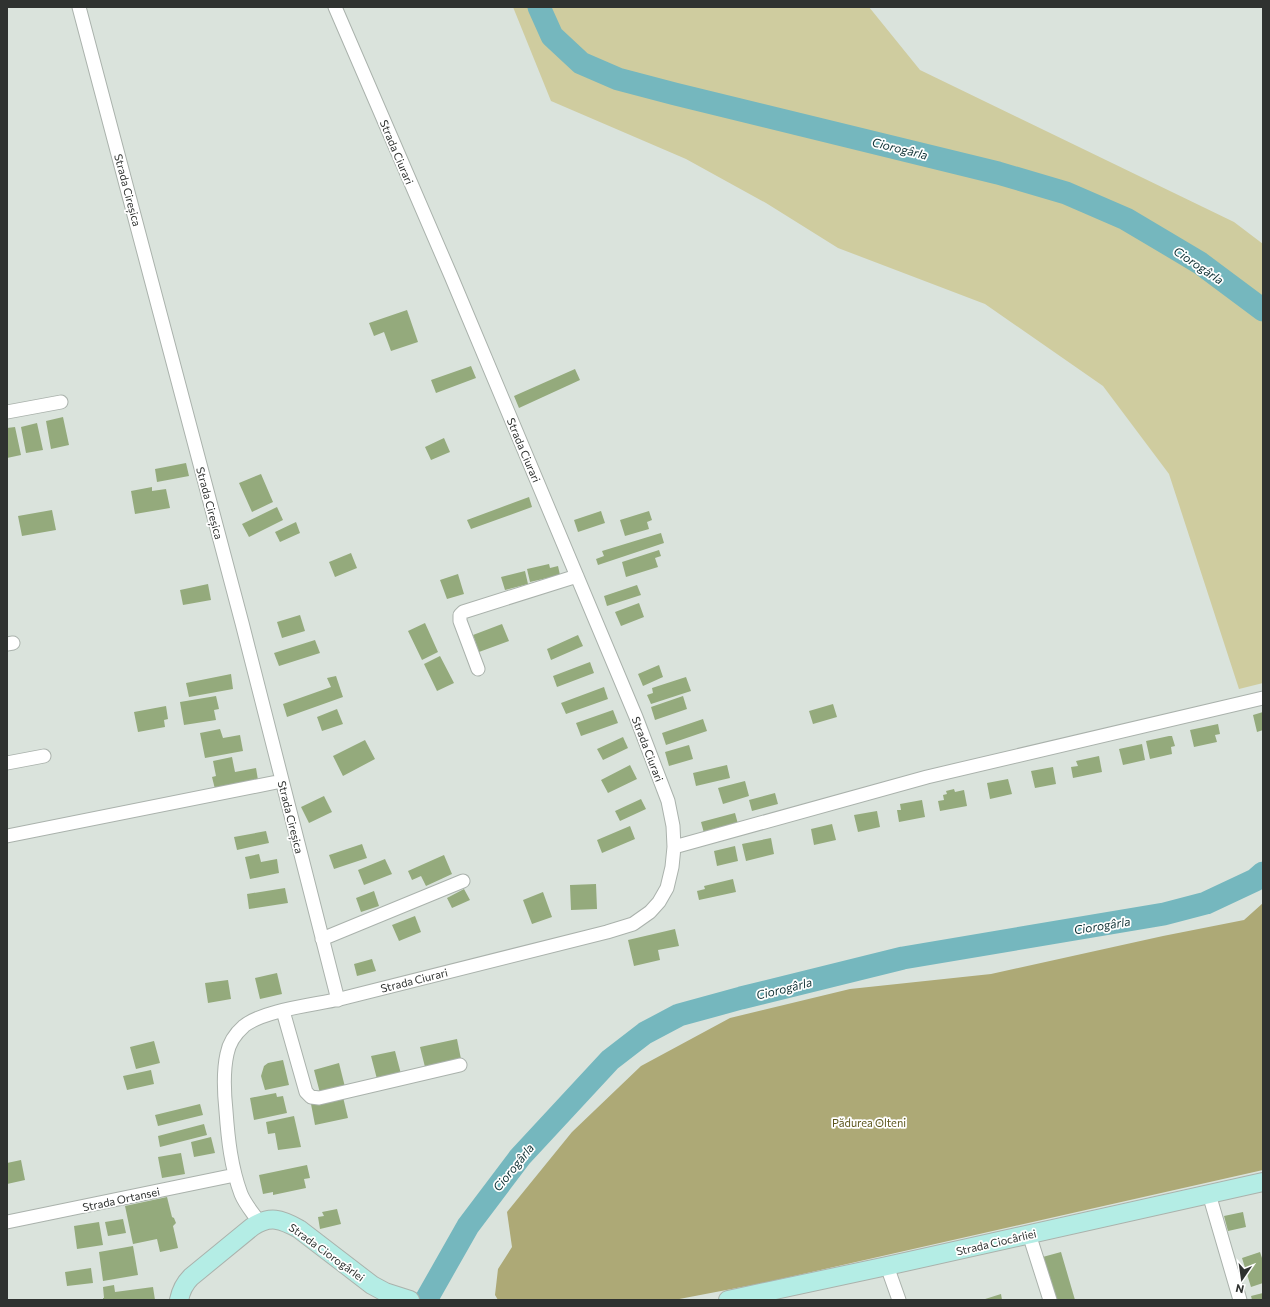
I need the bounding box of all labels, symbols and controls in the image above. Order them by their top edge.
street label: Strada Ciurari [378,118,417,186]
water label: Ciorogârla [871,134,929,162]
street label: Strada Cireșica [111,152,144,228]
water label: Ciorogârla [1171,243,1227,287]
street label: Strada Ciurari [505,416,544,484]
street label: Strada Cireșica [193,465,226,541]
street label: Strada Ciurari [630,715,666,784]
street label: Strada Cireșica [275,779,306,855]
water label: Ciorogârla [1073,914,1131,936]
street label: Strada Ciurari [379,965,449,995]
water label: Ciorogârla [755,974,813,1002]
park label: Pădurea Olteni [832,1116,906,1129]
water label: Ciorogârla [490,1140,536,1194]
street label: Strada Ortansei [81,1184,161,1214]
street label: Strada Ciorogârlei [287,1220,367,1284]
street label: Strada Ciocârliei [955,1226,1037,1258]
north arrow [1222,1259,1262,1299]
text: N [1234,1282,1245,1296]

